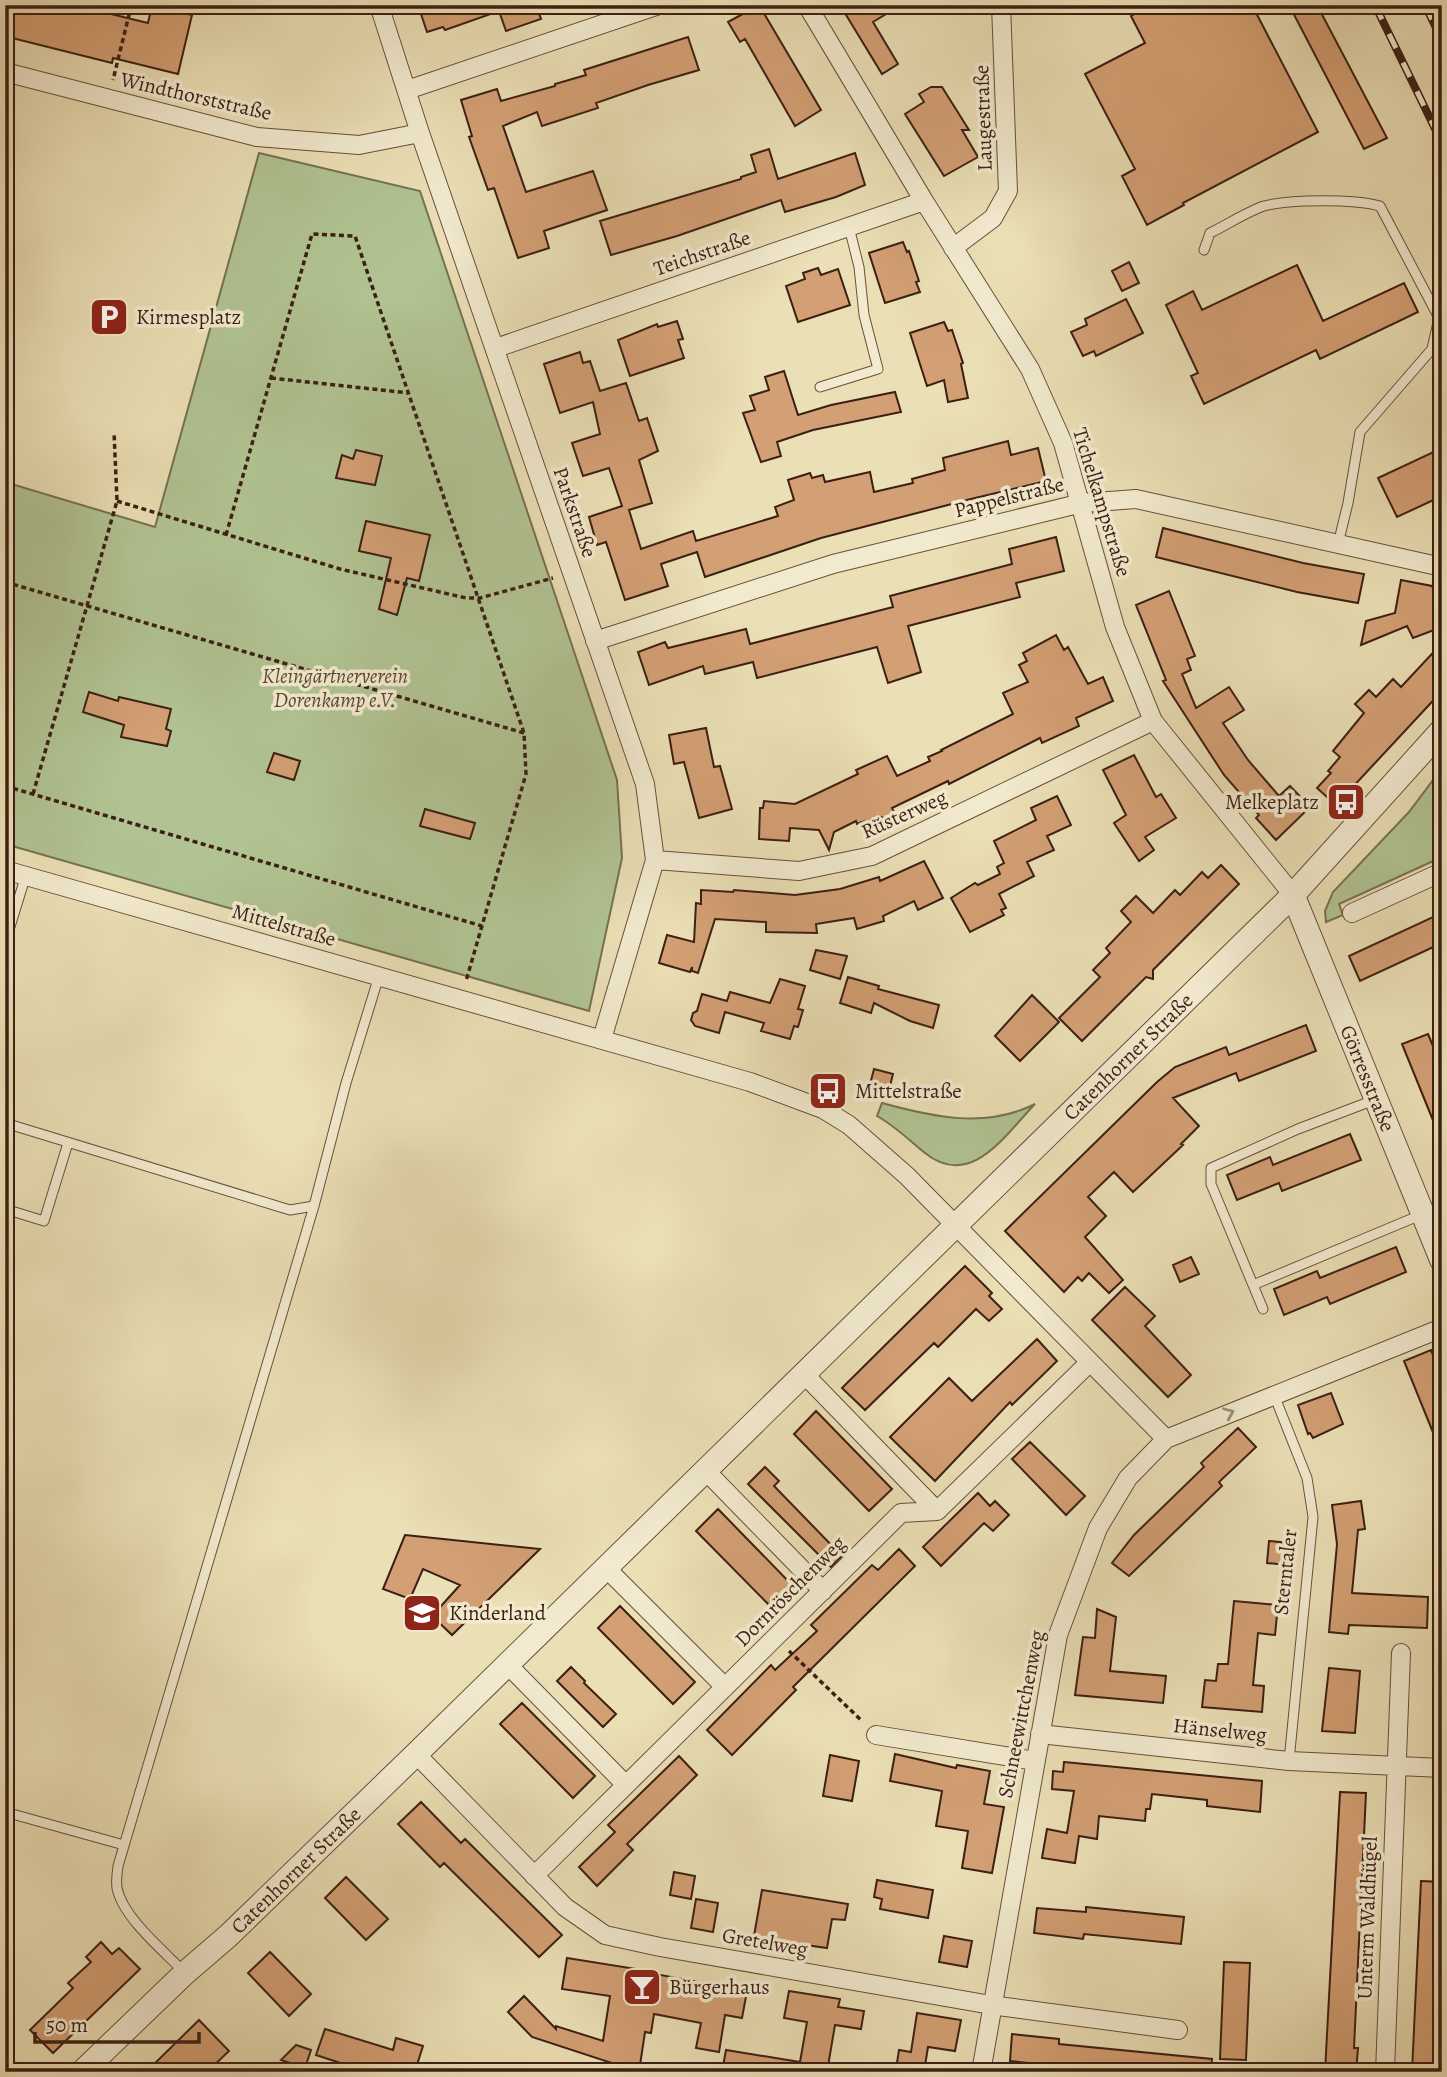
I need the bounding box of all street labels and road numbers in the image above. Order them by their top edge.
street label: Laugestraße [967,64,999,172]
street label: Windthorststraße [117,65,274,127]
street label: Teichstraße [650,223,754,283]
street label: Tichelkampstraße [1066,424,1138,580]
street label: Parkstraße [546,463,604,561]
street label: Pappelstraße [951,470,1067,524]
street label: Rüsterweg [857,783,952,845]
street label: Mittelstraße [229,897,339,953]
street label: Catenhorner Straße [1057,987,1199,1126]
street label: Görresstraße [1333,1021,1402,1136]
street label: Sterntaler [1267,1528,1303,1616]
street label: Dornröschenweg [728,1529,852,1653]
street label: Schneewittchenweg [991,1627,1051,1800]
street label: Hänselweg [1172,1711,1269,1749]
street label: Catenhorner Straße [225,1801,367,1940]
street label: Unterm Waldhügel [1350,1836,1384,2000]
street label: Gretelweg [720,1921,810,1963]

